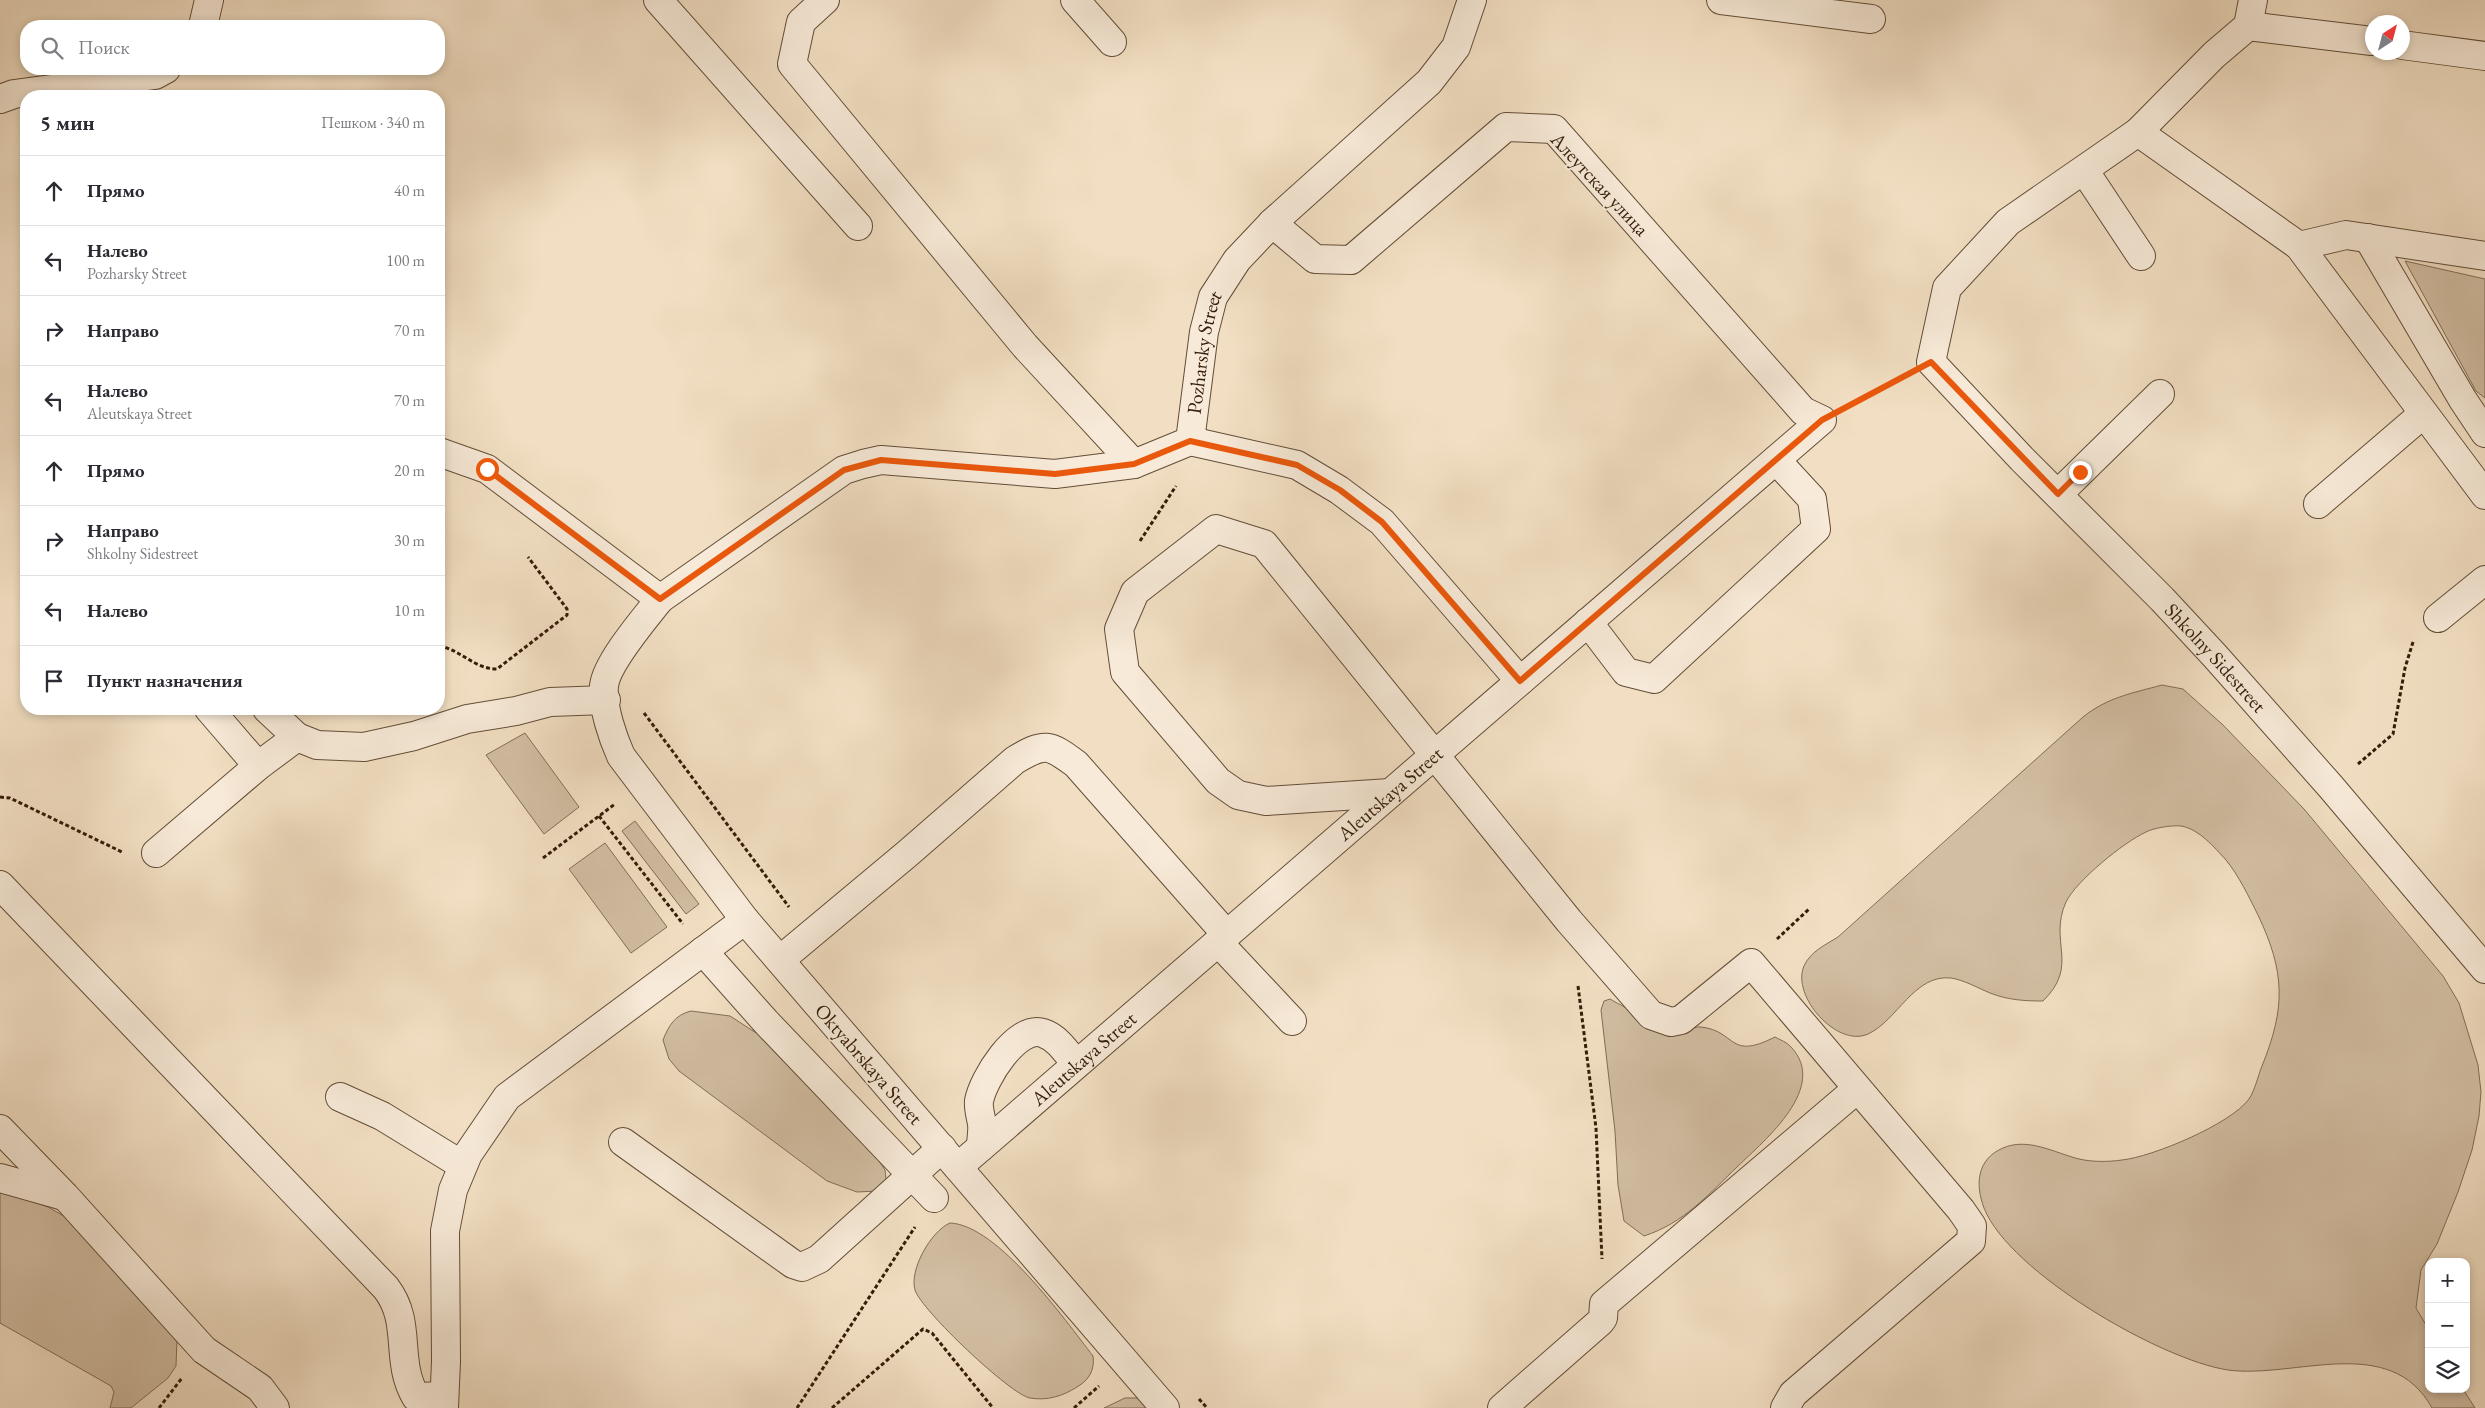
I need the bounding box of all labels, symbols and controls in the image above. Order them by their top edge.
north arrow [2365,15,2410,60]
search box [20,20,445,75]
icon: search [38,34,66,62]
text: Поиск [78,35,130,60]
text: 5 мин [40,109,95,136]
text: Пешком · 340 m [321,112,425,133]
street label: Алеутская улица [1544,126,1655,241]
icon: ahead [40,177,68,205]
text: Прямо [87,178,145,203]
text: 40 m [394,180,425,201]
text: Налево [87,238,148,263]
icon: left [40,247,68,275]
text: 100 m [386,250,425,271]
text: Pozharsky Street [87,263,187,284]
street label: Pozharsky Street [1181,284,1228,416]
icon: right [40,317,68,345]
text: Направо [87,318,159,343]
text: 70 m [394,320,425,341]
text: Налево [87,378,148,403]
icon: left [40,387,68,415]
text: 70 m [394,390,425,411]
text: Aleutskaya Street [87,403,192,424]
icon: ahead [40,457,68,485]
text: Прямо [87,458,145,483]
route start [476,458,499,481]
text: 20 m [394,460,425,481]
route end [2069,461,2092,484]
text: Направо [87,518,159,543]
icon: right [40,527,68,555]
text: 30 m [394,530,425,551]
text: Shkolny Sidestreet [87,543,198,564]
icon: left [40,597,68,625]
street label: Shkolny Sidestreet [2159,597,2272,719]
text: Налево [87,598,148,623]
text: 10 m [394,600,425,621]
icon: arrive [40,667,68,695]
text: Пункт назначения [87,668,243,693]
street label: Aleutskaya Street [1331,740,1449,847]
street label: Oktyabrskaya Street [809,998,929,1131]
street label: Aleutskaya Street [1025,1005,1142,1112]
map controls [2425,1258,2470,1393]
button: + [2425,1258,2470,1303]
button: − [2425,1303,2470,1348]
button: layers [2425,1348,2470,1393]

